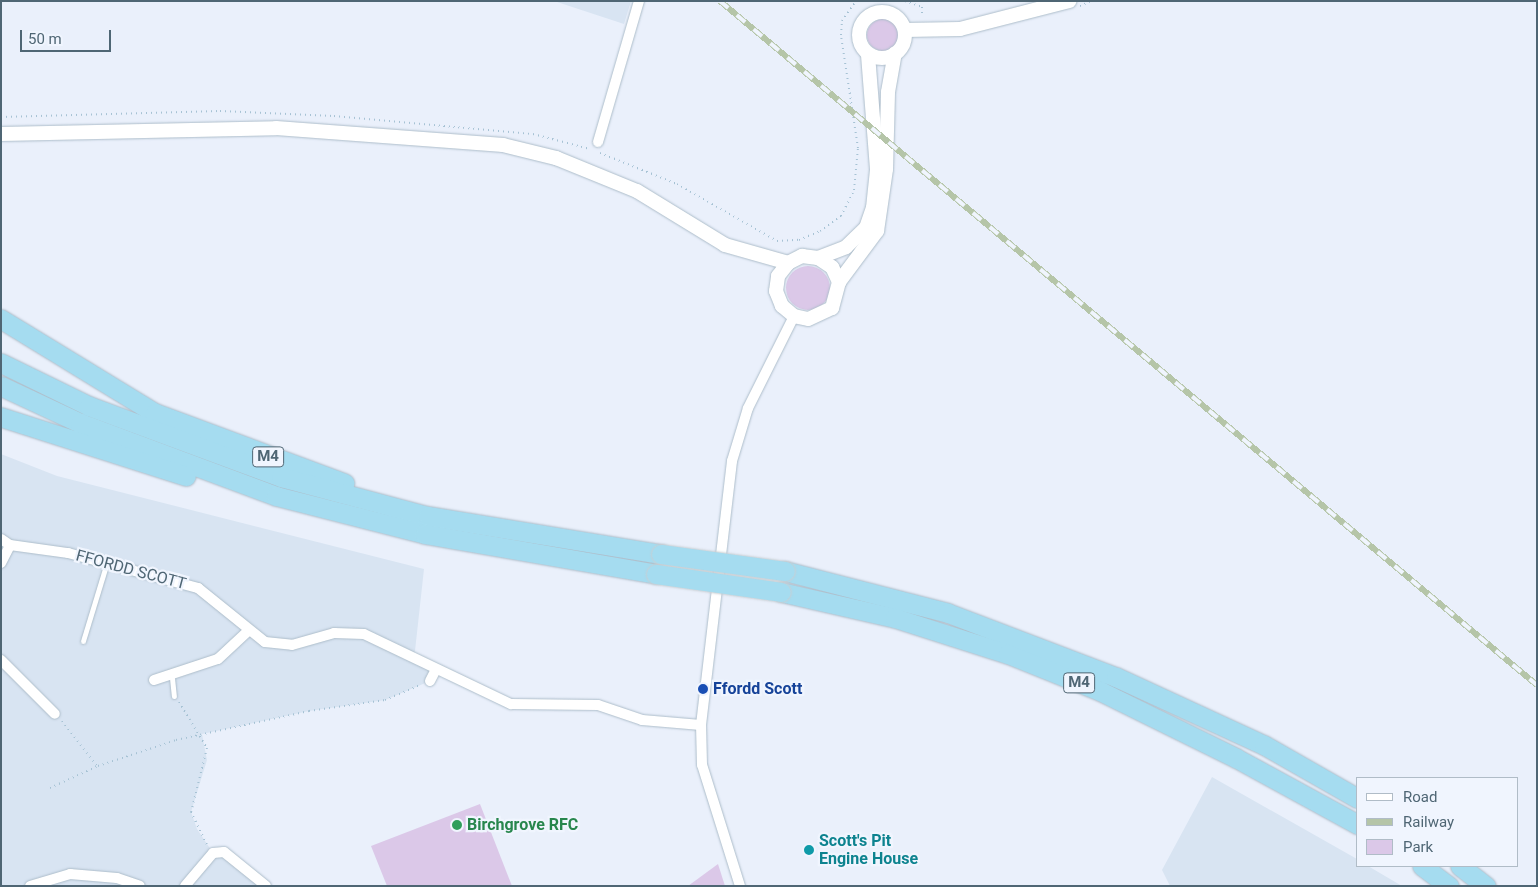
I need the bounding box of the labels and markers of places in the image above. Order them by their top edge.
place label: Ffordd Scott [713,679,802,699]
marker: Ffordd Scott [697,683,709,695]
place label: Birchgrove RFC [467,815,578,835]
marker: Birchgrove RFC [451,819,463,831]
place label: Scott's Pit Engine House [819,831,918,869]
marker: Scott's Pit Engine House [803,844,815,856]

